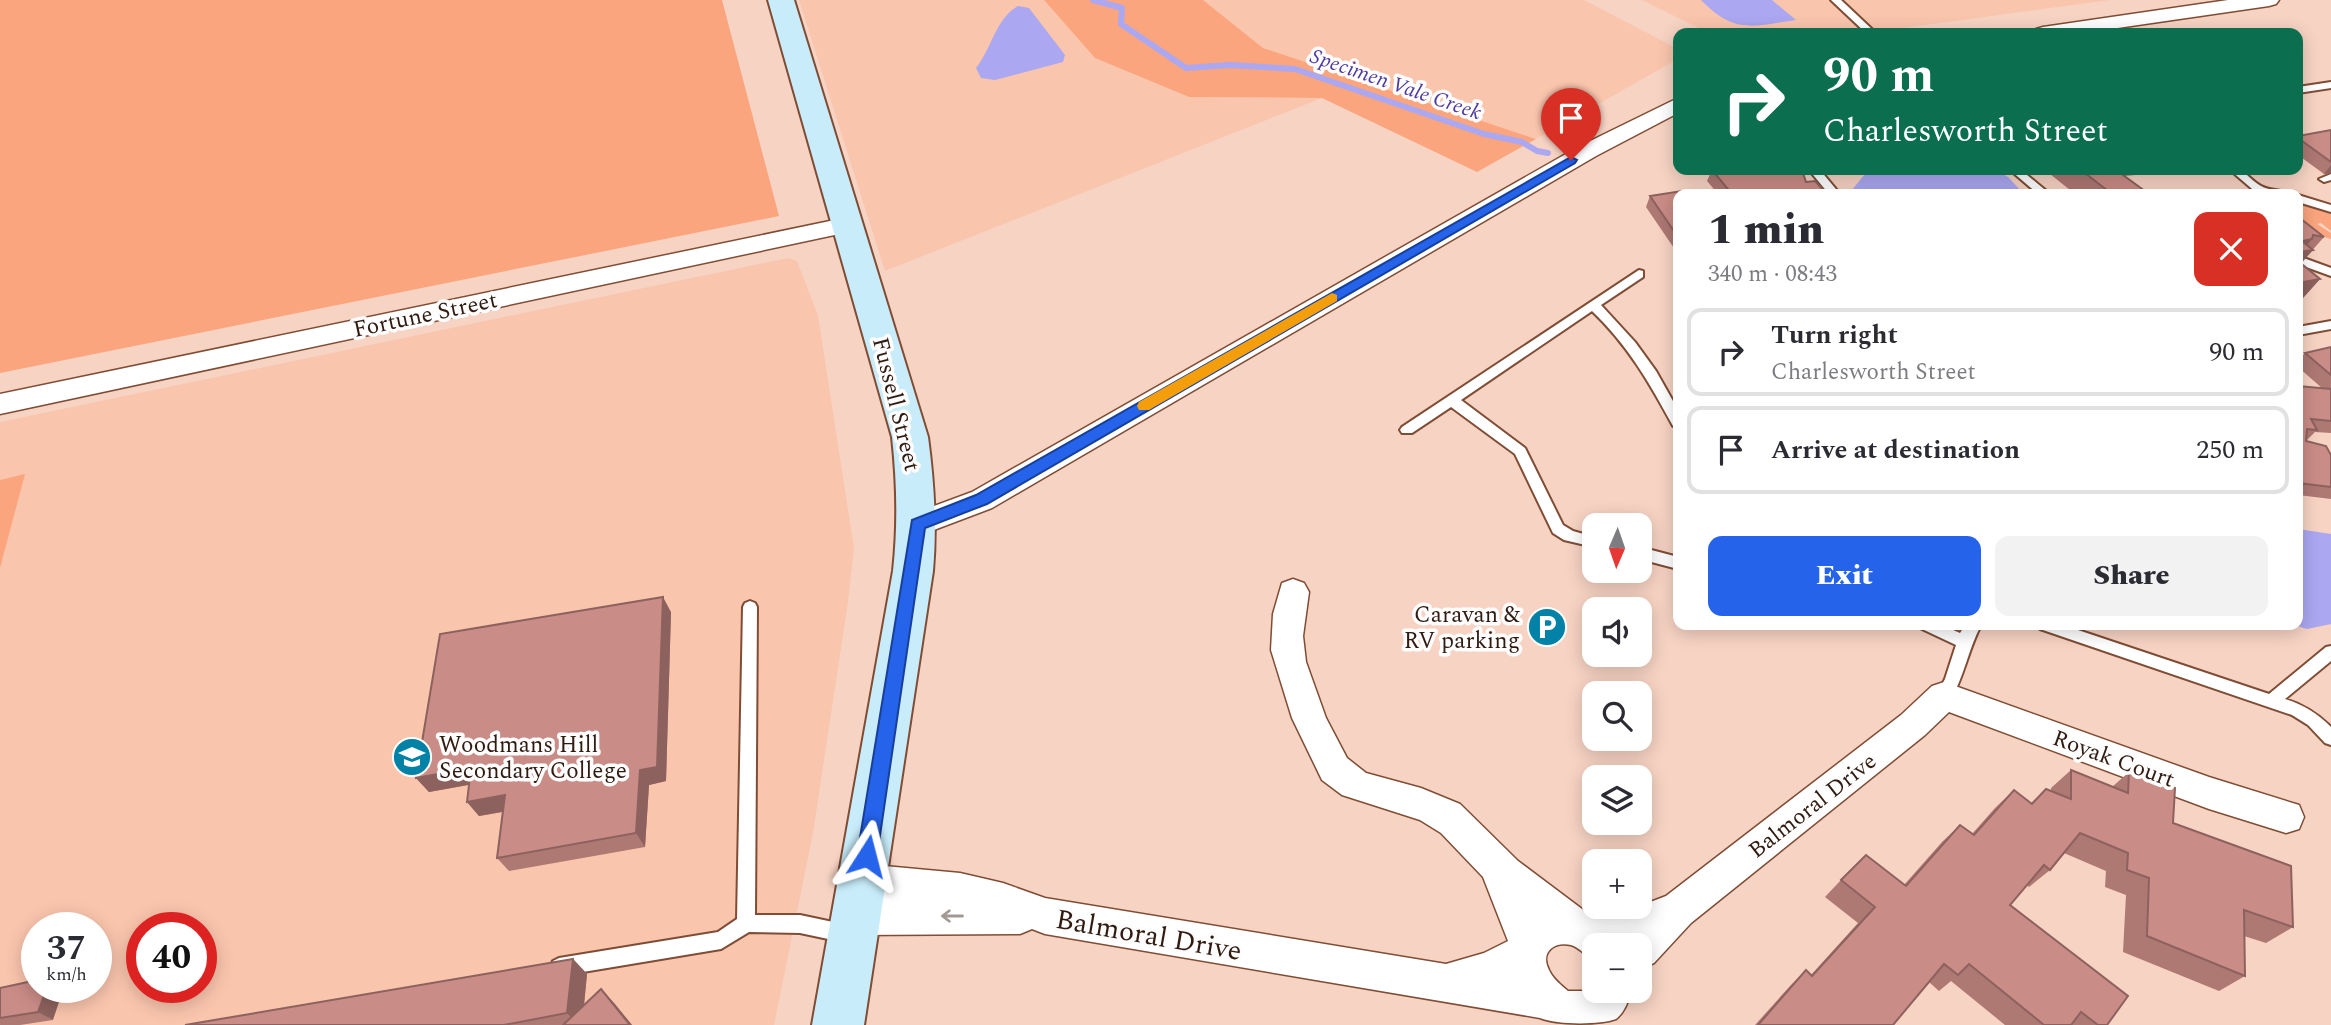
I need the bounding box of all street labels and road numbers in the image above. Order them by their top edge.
street label: Fortune Street [350,283,501,348]
street label: Fussell Street [862,334,929,475]
street label: Royak Court [2048,721,2179,798]
street label: Balmoral Drive [1741,745,1885,868]
street label: Balmoral Drive [1052,898,1245,973]

